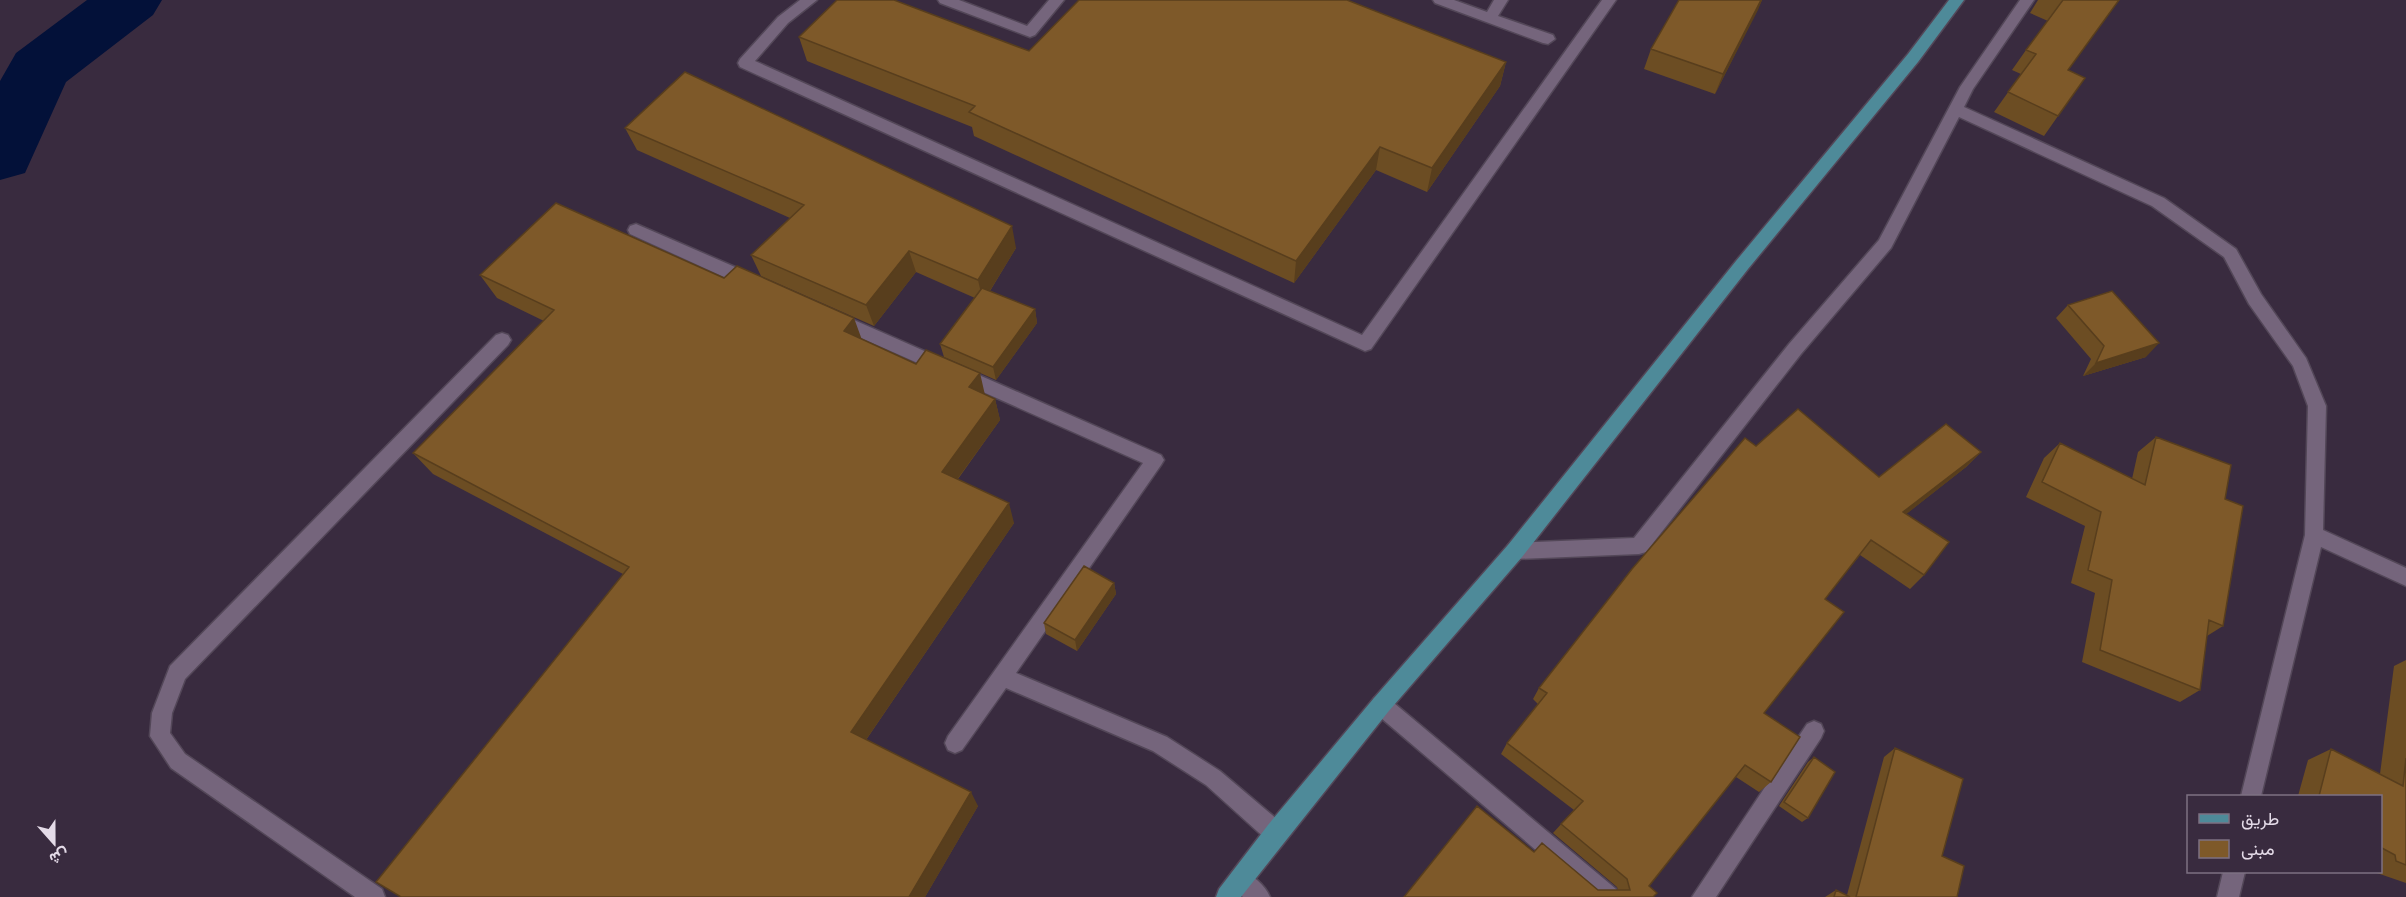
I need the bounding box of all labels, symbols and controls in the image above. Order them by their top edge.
legend [2187,795,2382,873]
text: طريق [2241,806,2279,830]
north arrow [24,813,84,873]
text: مبنى [2241,836,2275,860]
text: ش [46,843,72,871]

